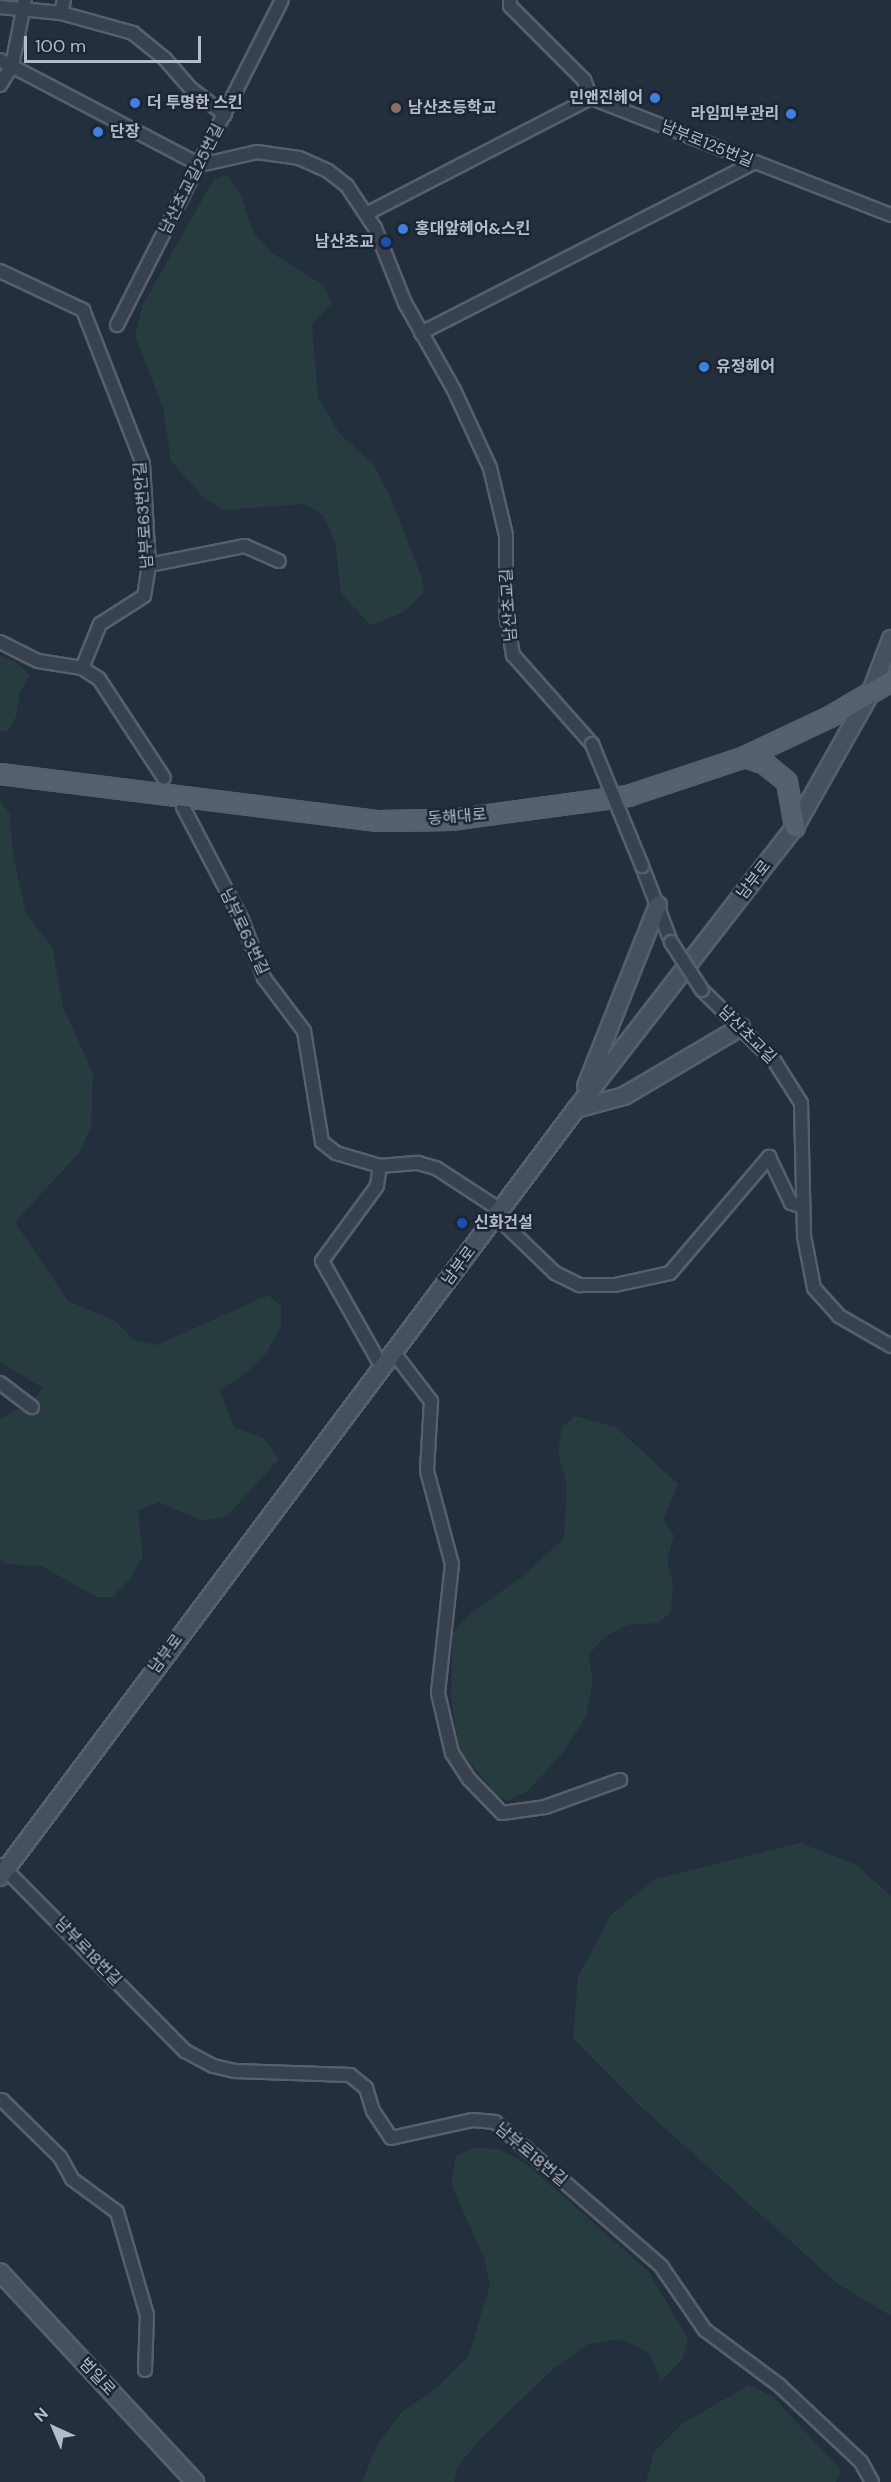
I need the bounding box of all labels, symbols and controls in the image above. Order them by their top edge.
scale bar [27,24,204,62]
text: 100 m [35,34,86,58]
place label: 민앤진헤어 [569,88,643,108]
marker: 민앤진헤어 [648,91,662,105]
place label: 더 투명한 스킨 [147,93,243,113]
marker: 더 투명한 스킨 [128,96,142,110]
place label: 남산초등학교 [408,98,496,118]
marker: 남산초등학교 [389,101,403,115]
place label: 라임피부관리 [691,104,779,124]
marker: 라임피부관리 [784,107,798,121]
street label: 남부로125번길 [658,117,756,171]
street label: 남산초교길25번길 [156,120,228,238]
place label: 단장 [110,122,139,142]
marker: 단장 [91,125,105,139]
place label: 홍대앞헤어&스킨 [415,219,531,239]
marker: 홍대앞헤어&스킨 [396,222,410,236]
place label: 남산초교 [315,232,374,252]
marker: 남산초교 [379,235,393,249]
place label: 유정헤어 [716,357,775,377]
marker: 유정헤어 [697,360,711,374]
street label: 남부로63번안길 [131,461,157,569]
street label: 남산초교길 [497,568,521,642]
street label: 동해대로 [427,805,487,829]
street label: 남부로 [733,857,775,903]
street label: 남부로63번길 [216,886,272,978]
street label: 남산초교길 [714,1002,780,1068]
place label: 신화건설 [474,1213,533,1233]
marker: 신화건설 [455,1216,469,1230]
street label: 남부로 [438,1243,480,1289]
street label: 남부로 [145,1631,187,1677]
street label: 남부로18번길 [50,1914,126,1990]
street label: 남부로18번길 [491,2119,571,2191]
street label: 범일로 [75,2354,119,2400]
north arrow [24,2398,84,2458]
text: N [30,2403,53,2426]

